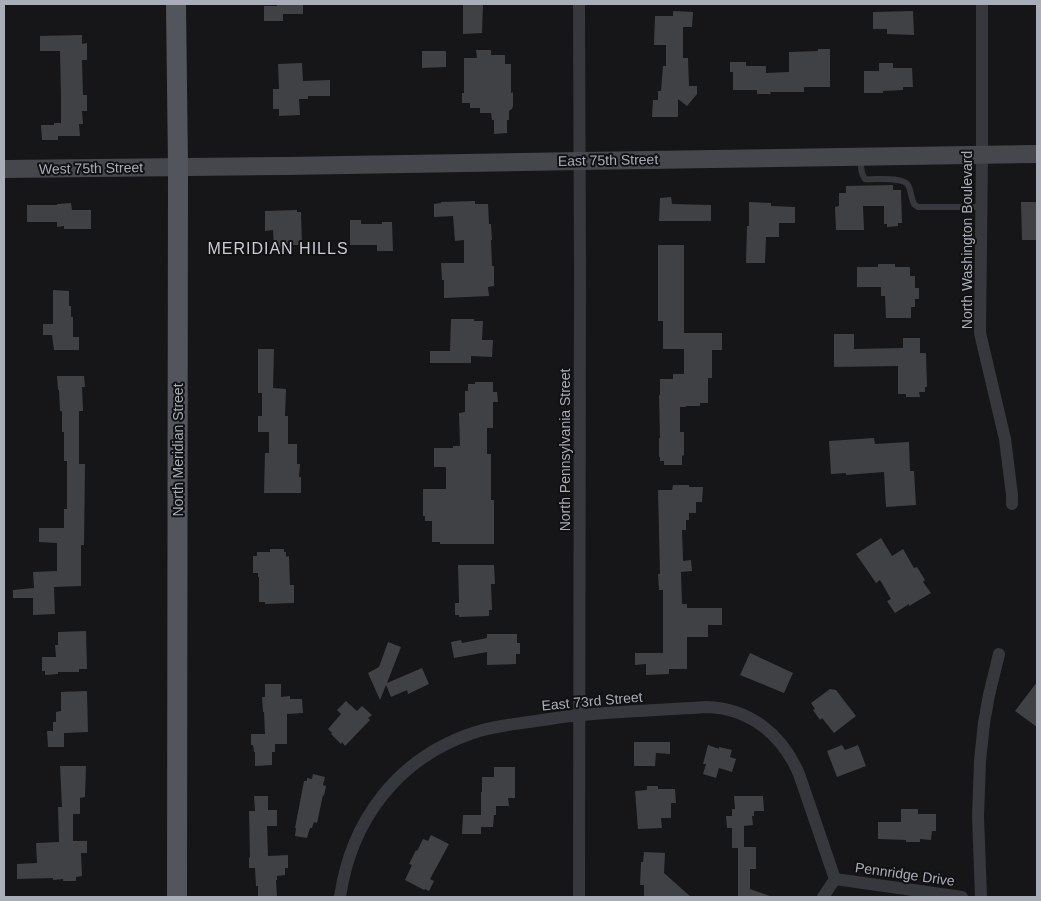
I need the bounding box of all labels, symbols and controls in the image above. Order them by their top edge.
street label: East 75th Street [558,151,658,169]
street label: North Washington Boulevard [959,151,975,329]
street label: West 75th Street [39,159,143,177]
district label: MERIDIAN HILLS [207,240,349,257]
street label: North Pennsylvania Street [557,369,573,531]
street label: North Meridian Street [170,383,186,517]
street label: East 73rd Street [541,689,643,713]
street label: Pennridge Drive [854,859,956,889]

